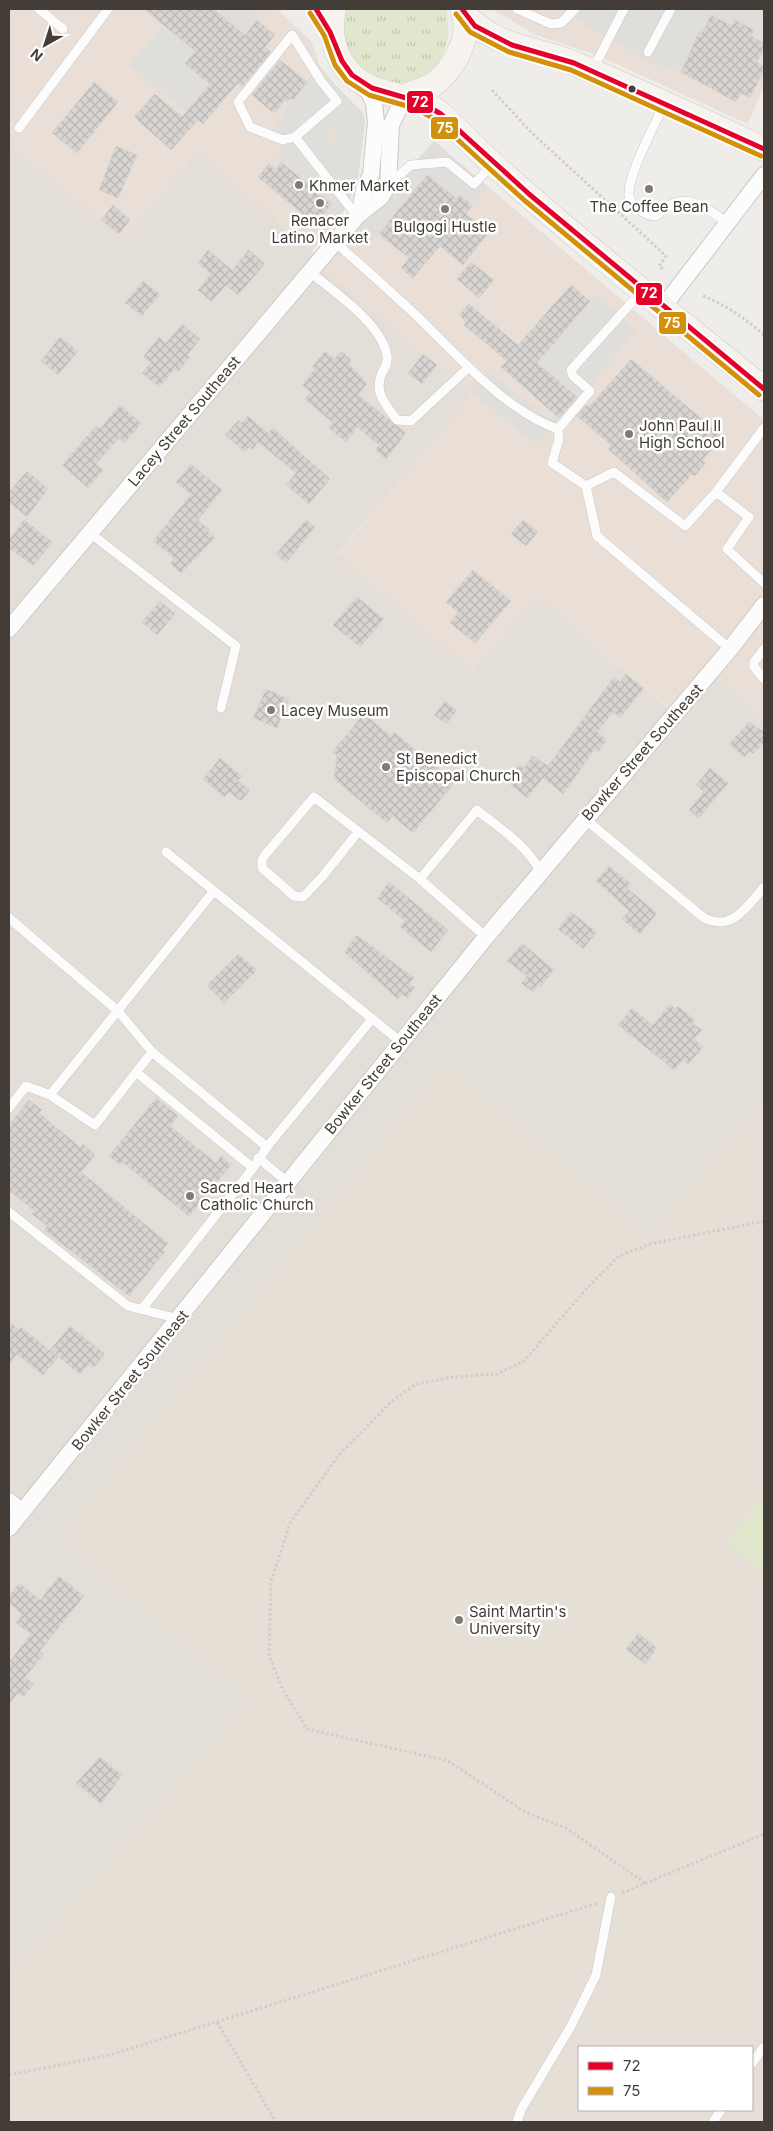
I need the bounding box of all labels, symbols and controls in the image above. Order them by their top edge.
north arrow [20,20,70,70]
text: N [27,46,46,65]
unlabelled marker [627,84,637,94]
line badge: 72 [406,90,434,114]
text: 72 [412,93,429,110]
line badge: 75 [430,116,459,140]
text: 75 [437,119,454,136]
place label: Khmer Market [309,176,409,195]
marker: Khmer Market [293,179,305,191]
marker: The Coffee Bean [643,183,655,195]
marker: Renacer Latino Market [314,197,326,209]
place label: The Coffee Bean [589,197,709,216]
marker: Bulgogi Hustle [439,203,451,215]
place label: Renacer Latino Market [272,211,369,247]
place label: Bulgogi Hustle [394,217,496,236]
line badge: 72 [635,282,663,306]
text: 72 [641,284,658,301]
line badge: 75 [658,311,687,335]
text: 75 [664,314,681,331]
street label: Lacey Street Southeast [124,352,244,490]
place label: John Paul II High School [639,416,725,452]
marker: John Paul II High School [623,428,635,440]
street label: Bowker Street Southeast [577,680,707,824]
place label: Lacey Museum [281,701,389,720]
marker: Lacey Museum [265,704,277,716]
place label: St Benedict Episcopal Church [396,749,520,785]
marker: St Benedict Episcopal Church [380,761,392,773]
street label: Bowker Street Southeast [320,990,446,1138]
place label: Sacred Heart Catholic Church [200,1178,314,1214]
marker: Sacred Heart Catholic Church [184,1190,196,1202]
street label: Bowker Street Southeast [67,1306,193,1454]
place label: Saint Martin's University [469,1602,566,1638]
marker: Saint Martin's University [453,1614,465,1626]
legend [578,2046,753,2111]
text: 72 [623,2056,641,2075]
text: 75 [623,2081,640,2100]

